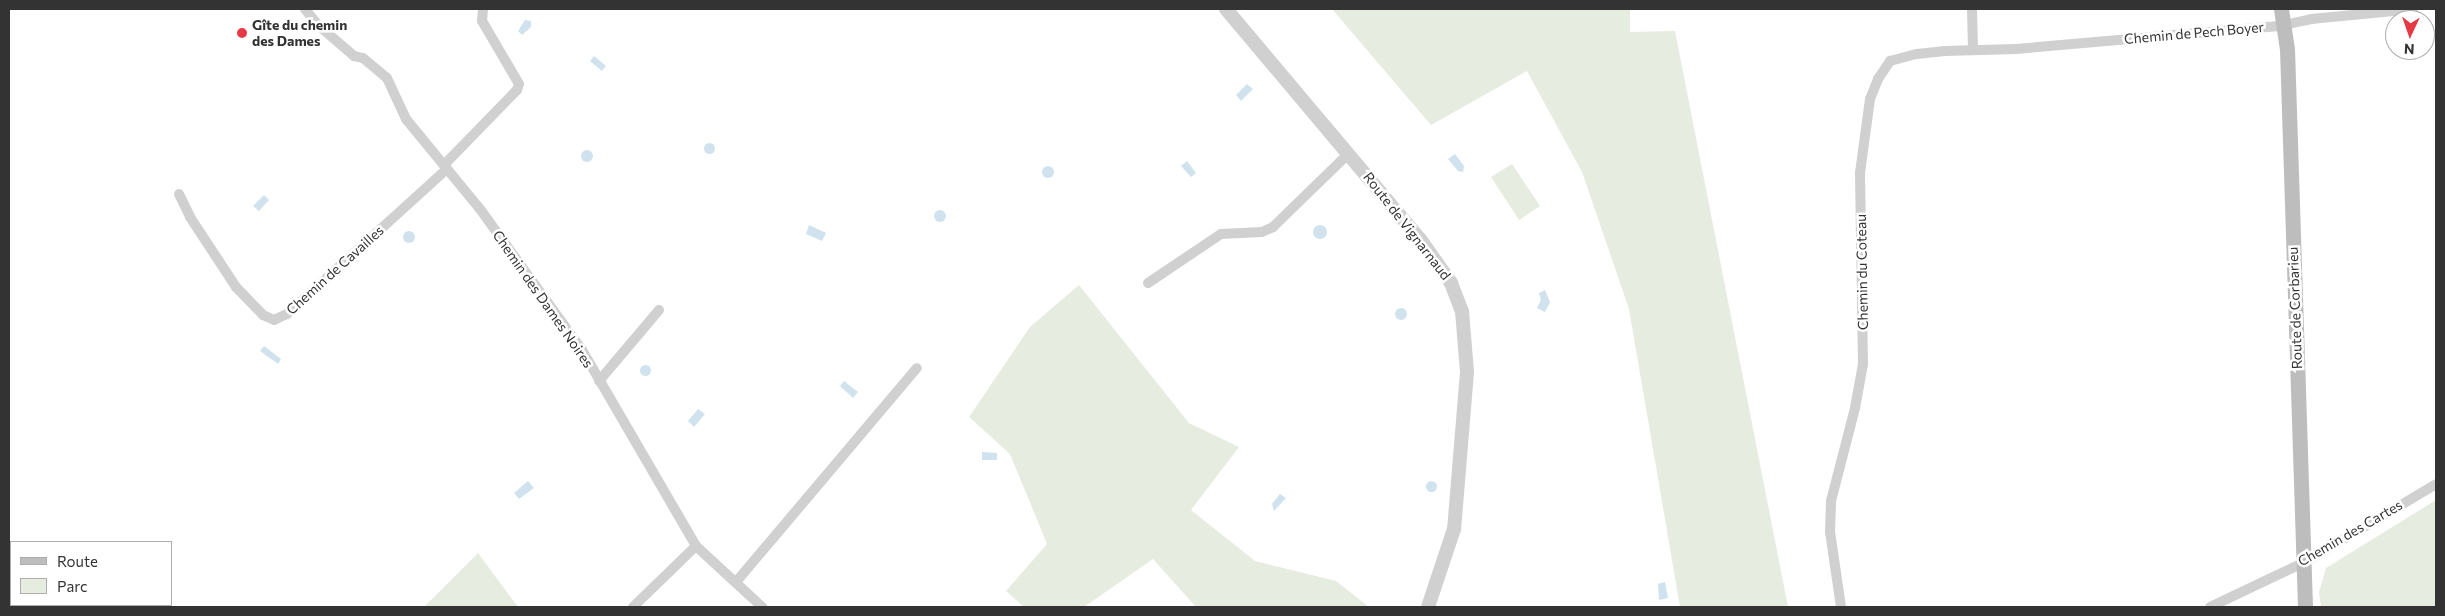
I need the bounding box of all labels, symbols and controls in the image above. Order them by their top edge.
north arrow [2385,10,2435,60]
place label: Gîte du chemin des Dames [252,17,347,49]
street label: Chemin de Pech Boyer [2123,19,2265,47]
marker: Gîte du chemin des Dames [236,27,248,39]
text: N [2404,41,2415,58]
street label: Route de Vignarnaud [1360,169,1454,283]
street label: Chemin du Coteau [1853,214,1871,330]
street label: Chemin de Cavailles [283,222,387,318]
street label: Chemin des Dames Noires [489,227,597,371]
street label: Route de Corbarieu [2284,246,2306,370]
street label: Chemin des Cartes [2295,496,2405,570]
legend [10,541,172,606]
text: Route [57,552,98,570]
text: Parc [57,577,87,595]

